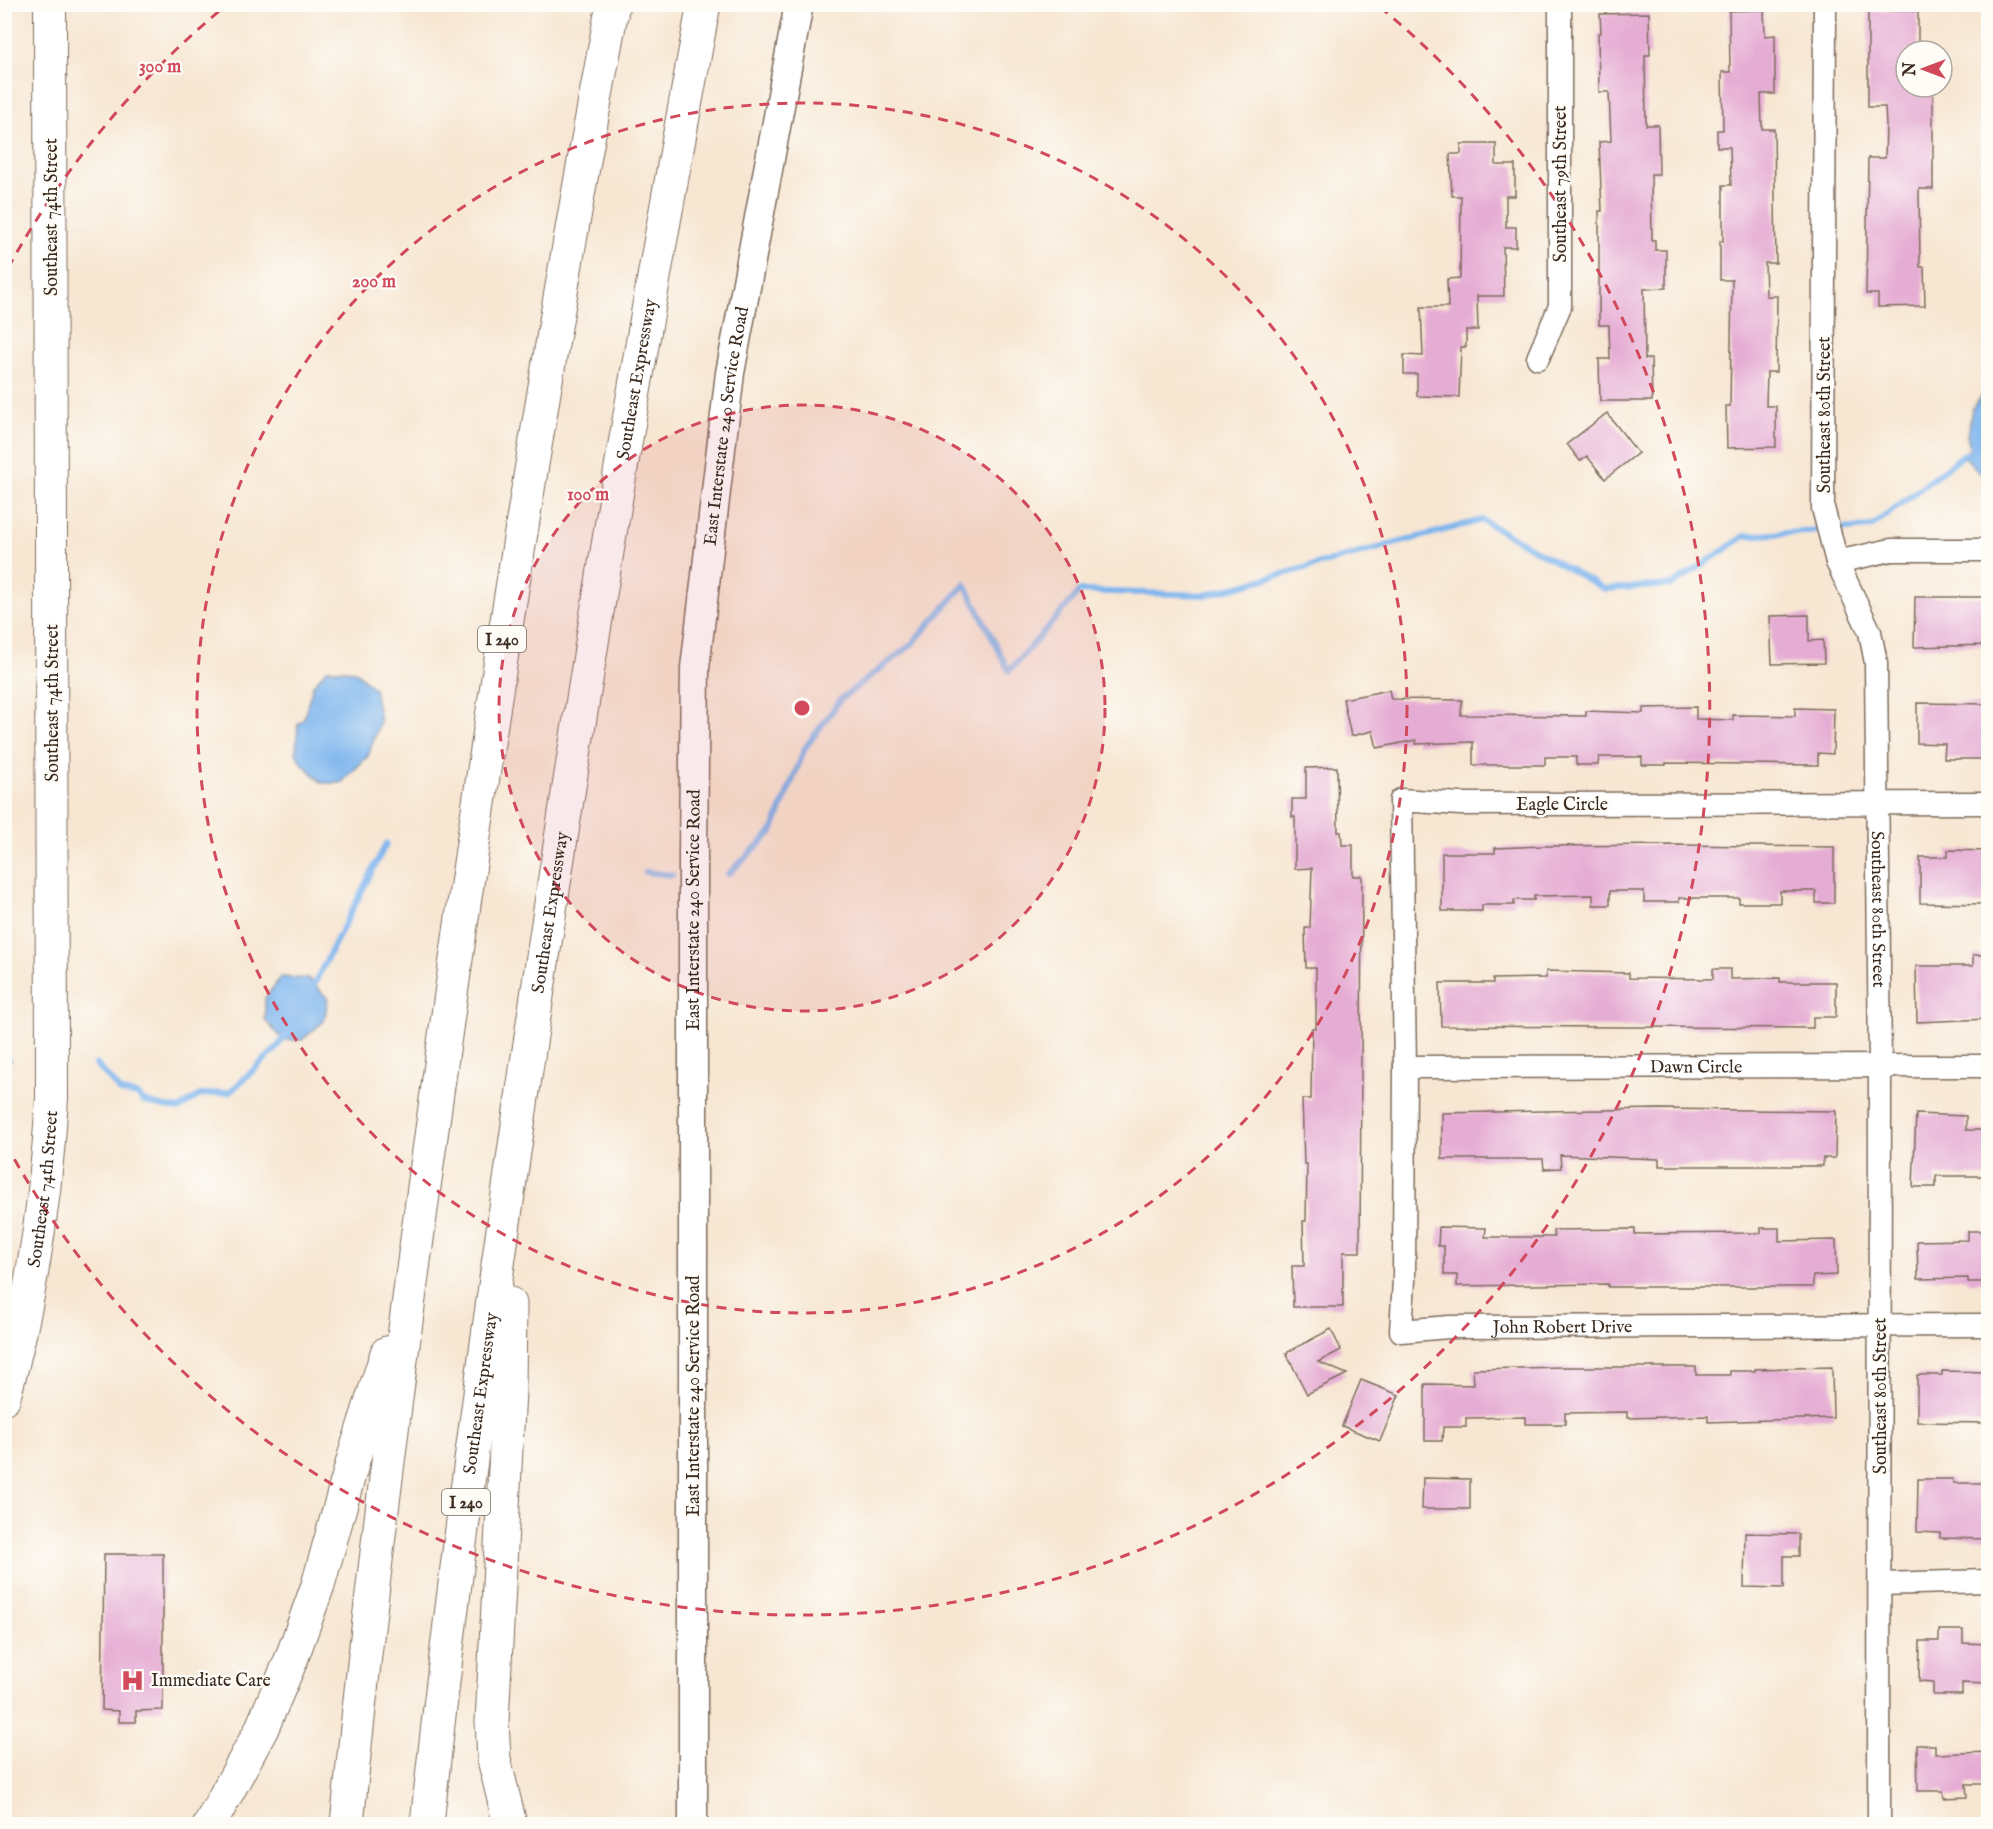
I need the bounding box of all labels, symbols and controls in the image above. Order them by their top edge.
north arrow [1894,39,1954,99]
text: 300 m [139,56,181,79]
text: N [1901,62,1921,77]
street label: Southeast 79th Street [1550,105,1573,263]
street label: Southeast 74th Street [41,138,64,296]
text: 200 m [352,271,396,294]
street label: Southeast Expressway [612,297,663,462]
street label: East Interstate 240 Service Road [700,304,755,547]
street label: Southeast 80th Street [1814,337,1837,493]
text: 100 m [567,484,609,507]
street label: Southeast 74th Street [42,624,65,782]
road number: I 240 [478,626,526,652]
centre of rings [792,698,812,718]
street label: East Interstate 240 Service Road [683,789,707,1031]
street label: Eagle Circle [1516,794,1608,817]
street label: Southeast Expressway [528,830,575,995]
street label: Southeast 80th Street [1865,831,1889,988]
street label: Dawn Circle [1650,1056,1742,1080]
street label: Southeast 74th Street [23,1110,64,1269]
street label: East Interstate 240 Service Road [683,1275,706,1517]
street label: Southeast Expressway [459,1311,504,1476]
street label: John Robert Drive [1491,1316,1632,1340]
street label: Southeast 80th Street [1870,1318,1893,1474]
road number: I 240 [442,1489,490,1515]
hospital icon: Immediate Care [120,1667,146,1693]
place label: Immediate Care [151,1670,271,1693]

